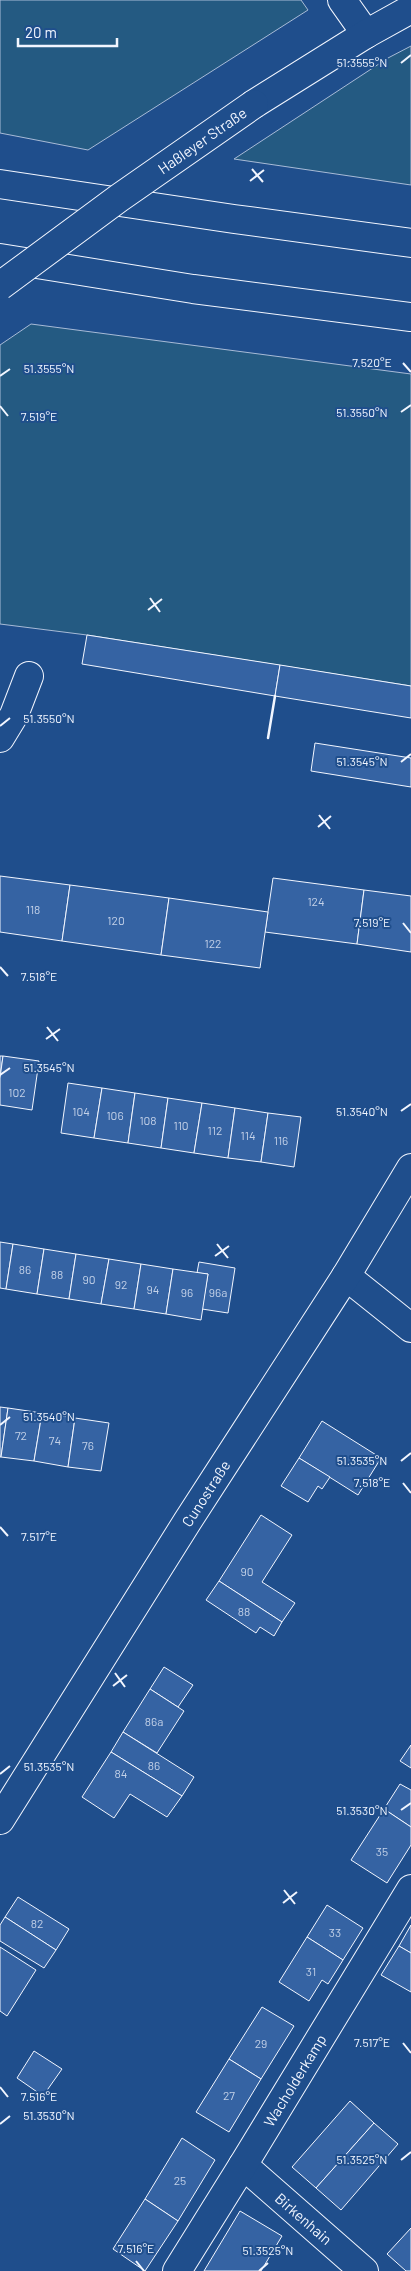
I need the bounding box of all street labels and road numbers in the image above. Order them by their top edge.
street label: Haßleyer Straße [154,103,250,177]
street label: Cunostraße [178,1457,234,1530]
street label: Wacholderkamp [260,2031,330,2130]
street label: Birkenhain [272,2189,336,2248]

